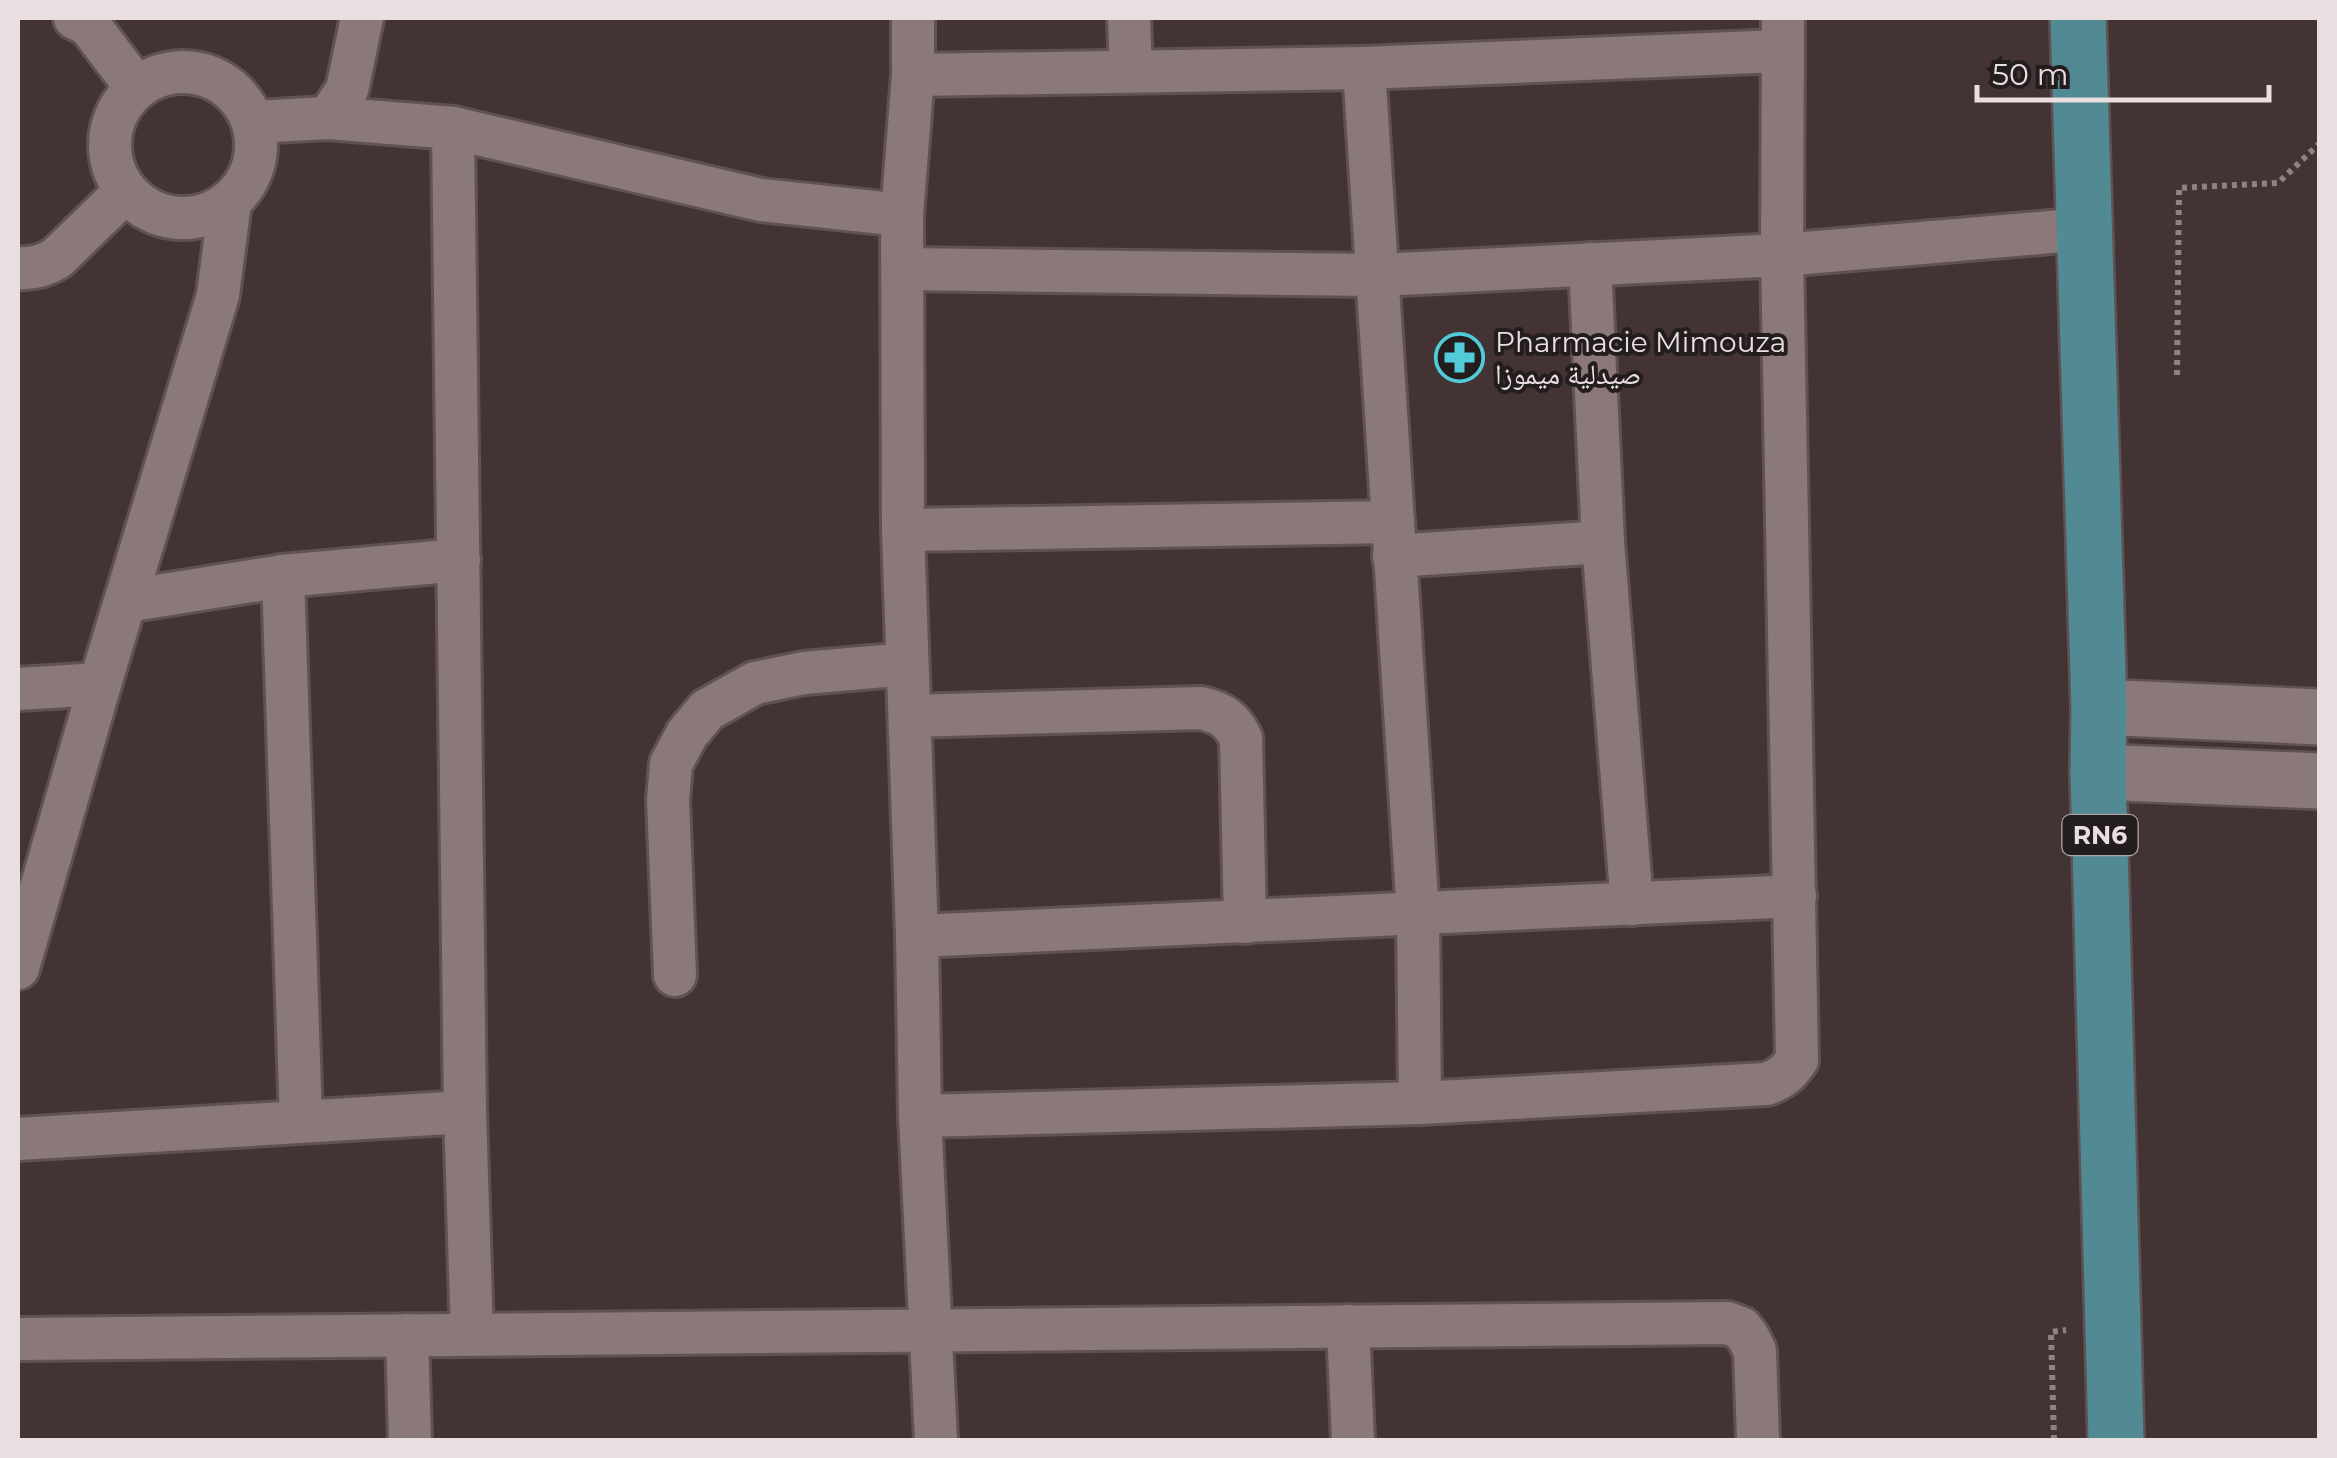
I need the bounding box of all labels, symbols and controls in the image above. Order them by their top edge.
scale bar [1977,40,2270,102]
text: 50 m [1992,56,2069,93]
place label: Pharmacie Mimouza صيدلية ميموزا [1495,325,1786,391]
pharmacy icon: Pharmacie Mimouza صيدلية ميموزا [1434,332,1486,384]
road number: RN6 [2062,815,2138,855]

